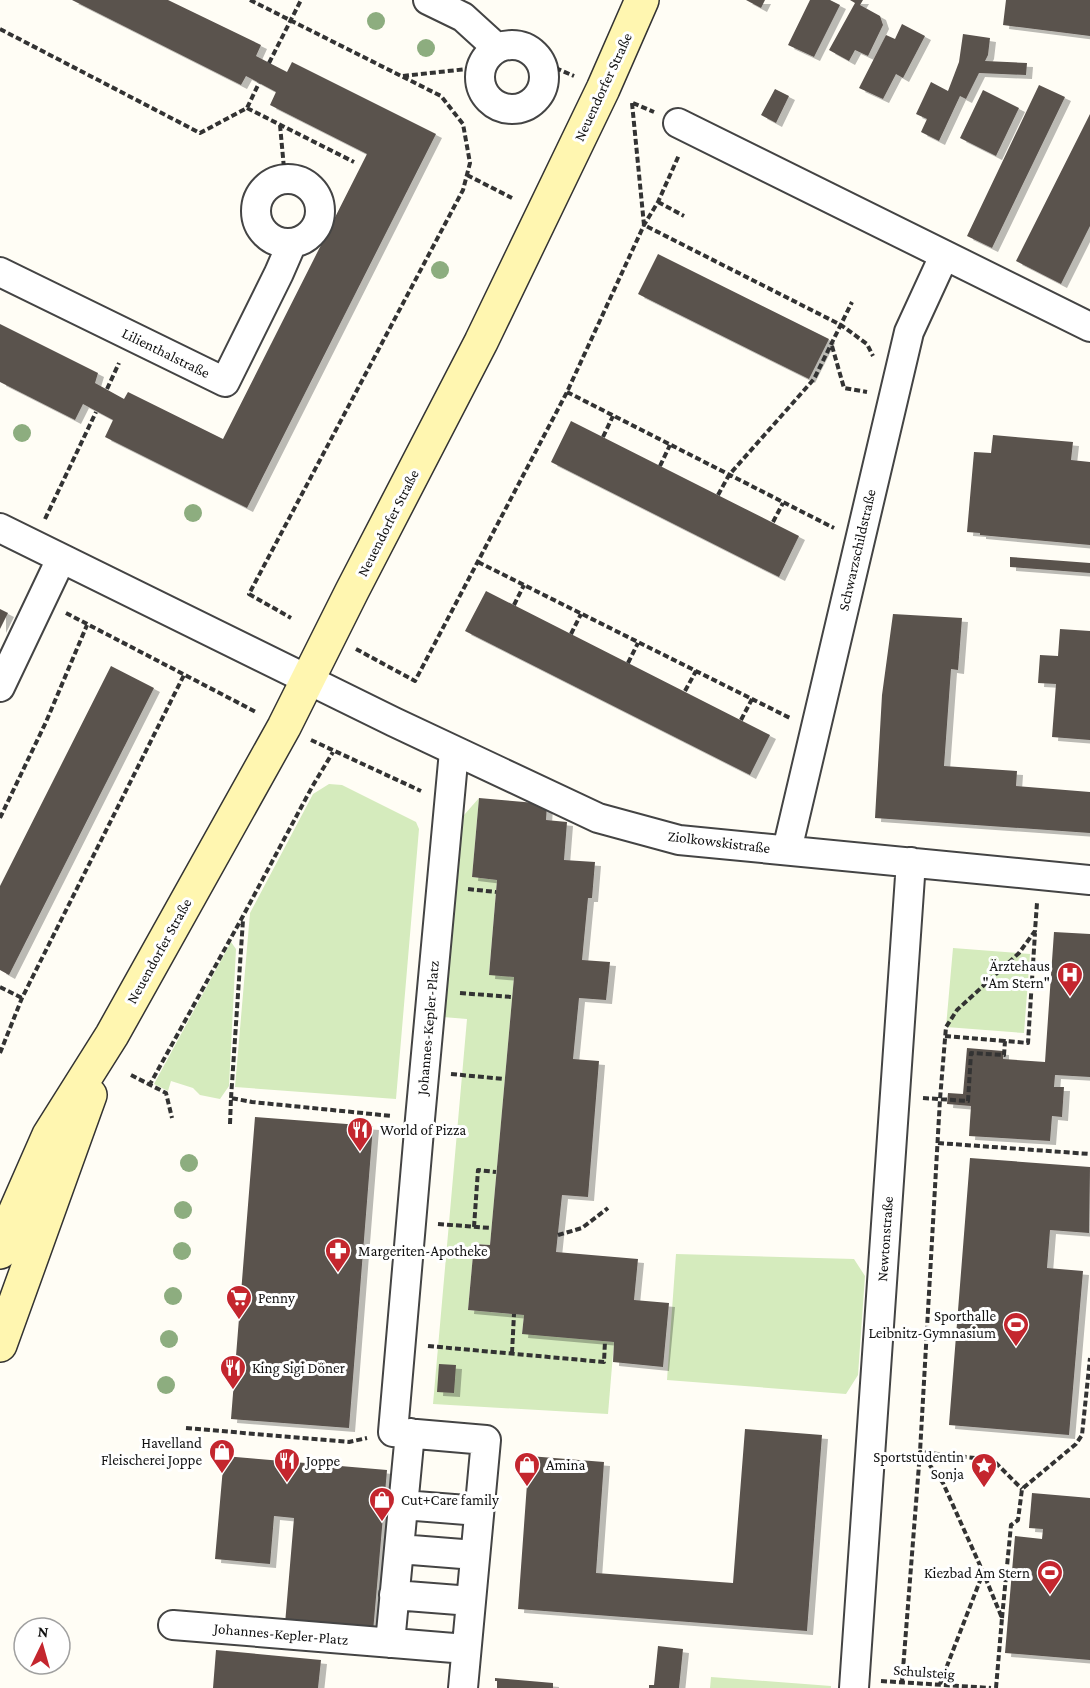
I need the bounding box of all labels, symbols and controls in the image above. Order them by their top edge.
street label: Neuendorfer Straße [571,30,635,144]
street label: Lilienthalstraße [120,325,213,381]
street label: Neuendorfer Straße [354,467,422,579]
street label: Schwarzschildstraße [835,487,879,612]
street label: Ziolkowskistraße [667,828,772,856]
street label: Neuendorfer Straße [123,895,195,1006]
place label: Ärztehaus "Am Stern" [983,958,1050,991]
street label: Johannes-Kepler-Platz [414,960,443,1098]
hospital icon: Ärztehaus "Am Stern" [1055,960,1085,998]
restaurant icon: World of Pizza [345,1115,375,1153]
place label: World of Pizza [380,1122,466,1138]
street label: Newtonstraße [874,1195,896,1282]
pharmacy icon: Margeriten-Apotheke [323,1236,353,1274]
place label: Margeriten-Apotheke [358,1243,488,1260]
supermarket icon: Penny [224,1283,254,1321]
place label: Penny [258,1290,295,1307]
place label: Sporthalle Leibnitz-Gymnasium [868,1308,996,1342]
sports icon: Sporthalle Leibnitz-Gymnasium [1001,1310,1031,1348]
restaurant icon: King Sigi Döner [218,1353,248,1391]
place label: King Sigi Döner [252,1360,346,1377]
place label: Havelland Fleischerei Joppe [101,1435,202,1469]
shop icon: Havelland Fleischerei Joppe [207,1437,237,1475]
restaurant icon: Joppe [272,1446,302,1484]
place label: Sportstudentin Sonja [873,1449,964,1483]
shop icon: Amina [512,1450,542,1488]
place icon: Sportstudentin Sonja [969,1451,999,1489]
place label: Joppe [304,1453,341,1470]
place label: Amina [546,1457,586,1473]
shop icon: Cut+Care family [367,1485,397,1523]
place label: Cut+Care family [401,1492,499,1509]
sports icon: Kiezbad Am Stern [1035,1558,1065,1596]
place label: Kiezbad Am Stern [924,1565,1030,1581]
north arrow [12,1616,72,1676]
street label: Johannes-Kepler-Platz [211,1620,349,1649]
text: N [37,1623,50,1641]
street label: Schulsteig [893,1662,955,1683]

